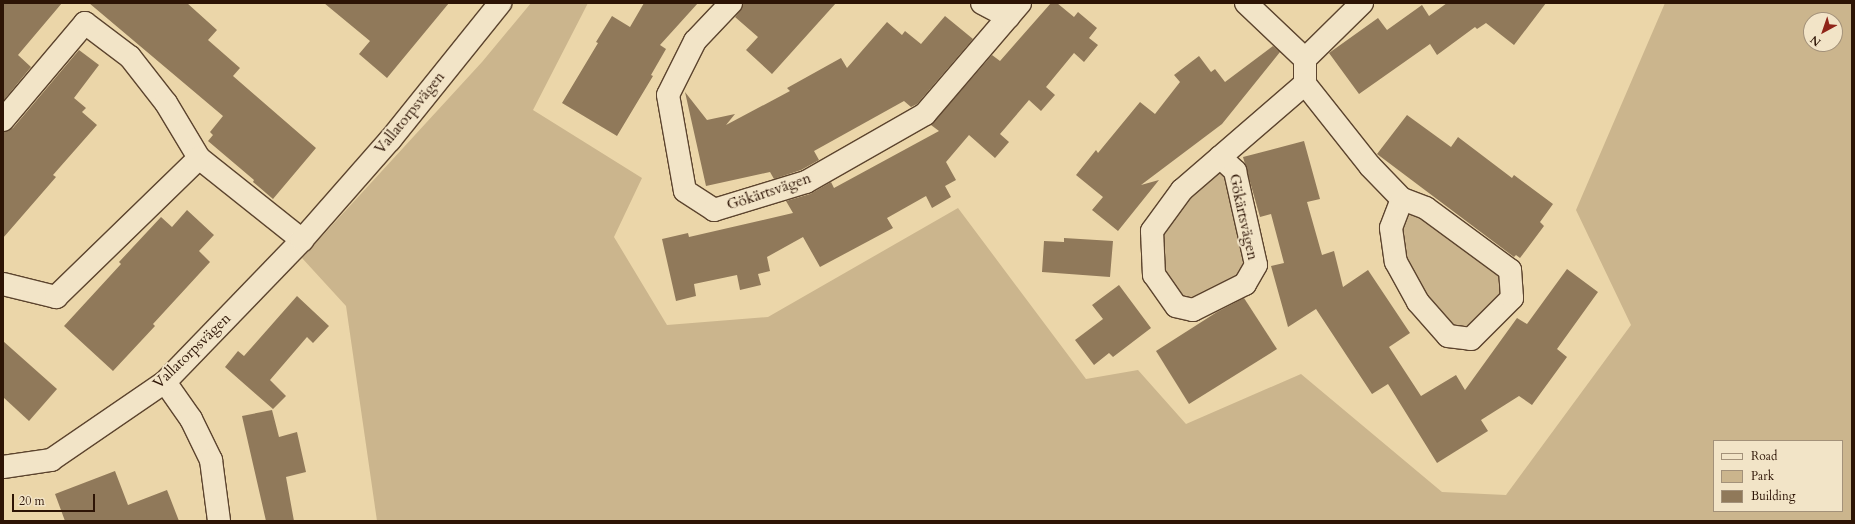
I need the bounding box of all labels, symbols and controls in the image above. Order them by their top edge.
north arrow [1803,12,1843,52]
text: N [1807,32,1824,50]
street label: Vallatorpsvägen [371,68,449,158]
street label: Gökärtsvägen [725,169,813,215]
street label: Gökärtsvägen [1224,172,1262,262]
street label: Vallatorpsvägen [149,309,235,393]
legend [1713,440,1843,512]
text: Road [1751,448,1777,464]
text: Park [1751,468,1774,484]
scale bar [14,486,97,512]
text: Building [1751,488,1795,504]
text: 20 m [19,493,45,509]

